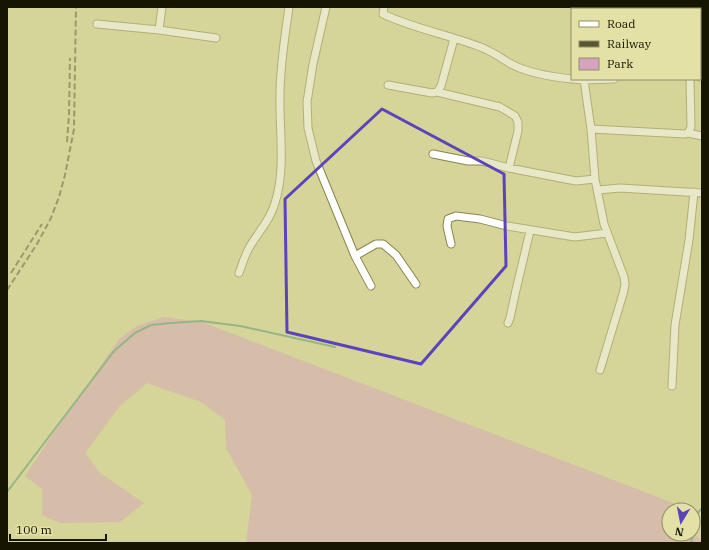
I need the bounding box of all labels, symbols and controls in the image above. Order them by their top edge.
legend [571,8,701,80]
text: Road [607,16,636,31]
text: Railway [607,36,652,51]
text: Park [607,56,633,71]
north arrow [661,502,701,542]
scale bar [10,516,106,542]
text: 100 m [16,522,52,537]
text: N [673,524,685,539]

